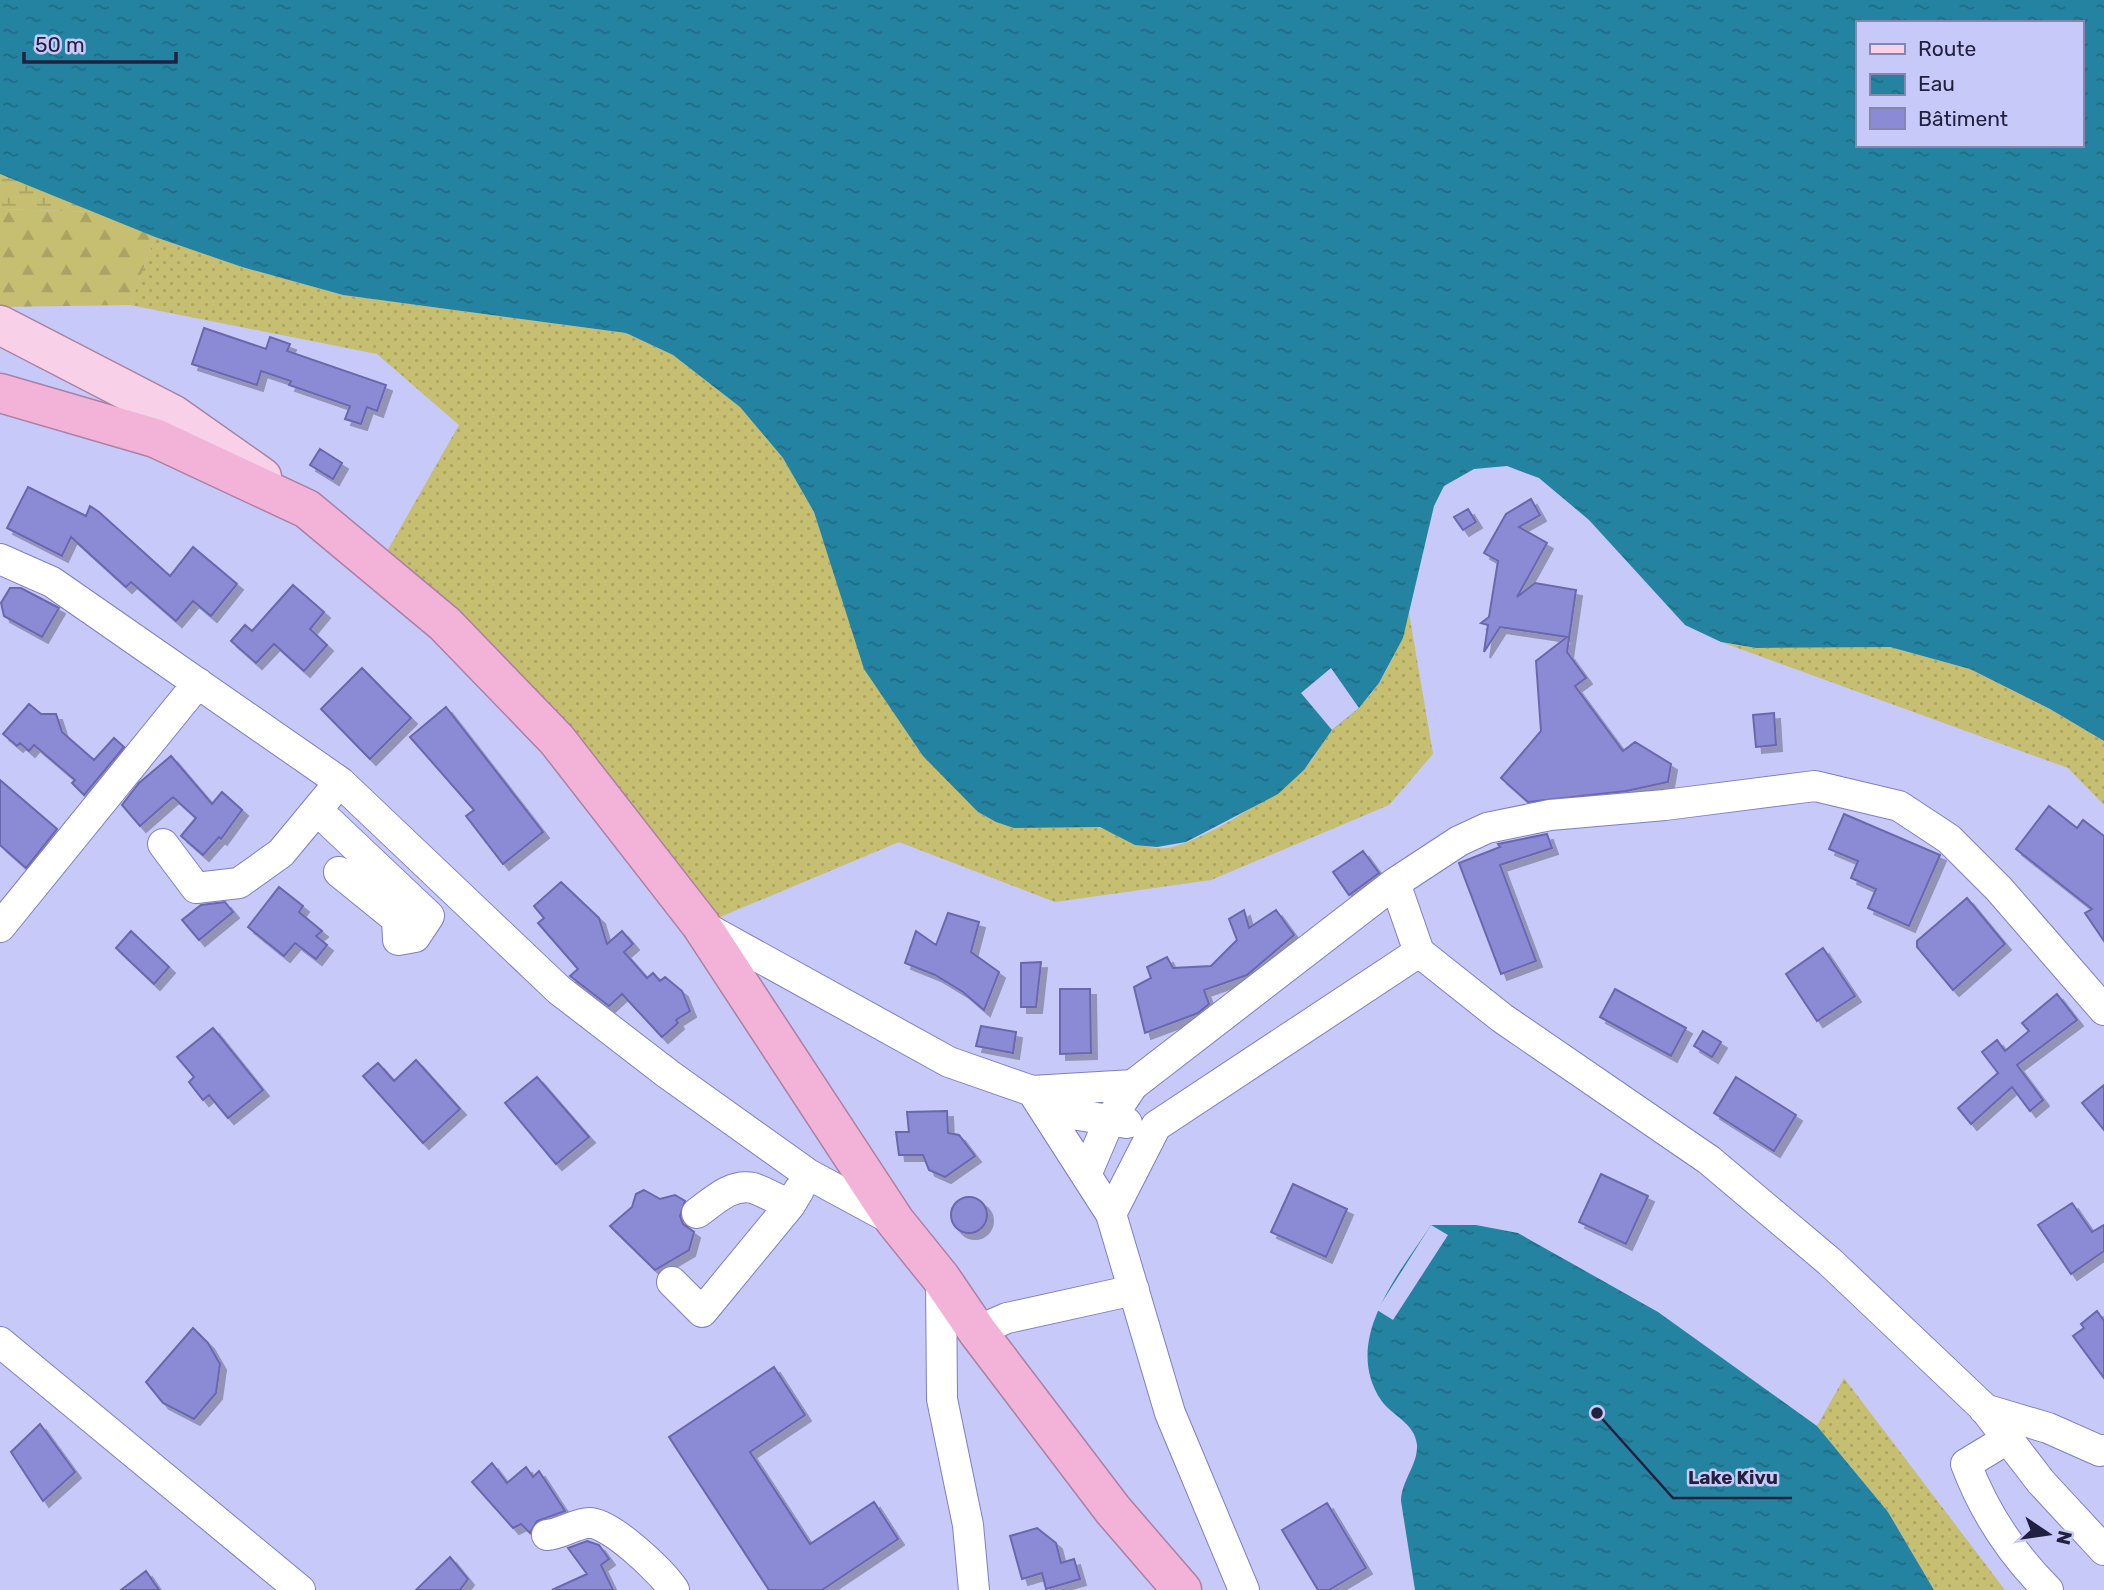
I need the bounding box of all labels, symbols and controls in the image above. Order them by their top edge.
scale bar [24,21,177,65]
legend [1856,21,2083,147]
text: 50 m [35,32,85,57]
text: Route [1918,36,1976,61]
text: Eau [1918,71,1955,96]
text: Bâtiment [1918,106,2008,131]
callout: Lake Kivu [1673,1458,1792,1498]
text: Lake Kivu [1688,1466,1778,1489]
north arrow [2013,1499,2083,1569]
text: N [2051,1528,2077,1547]

